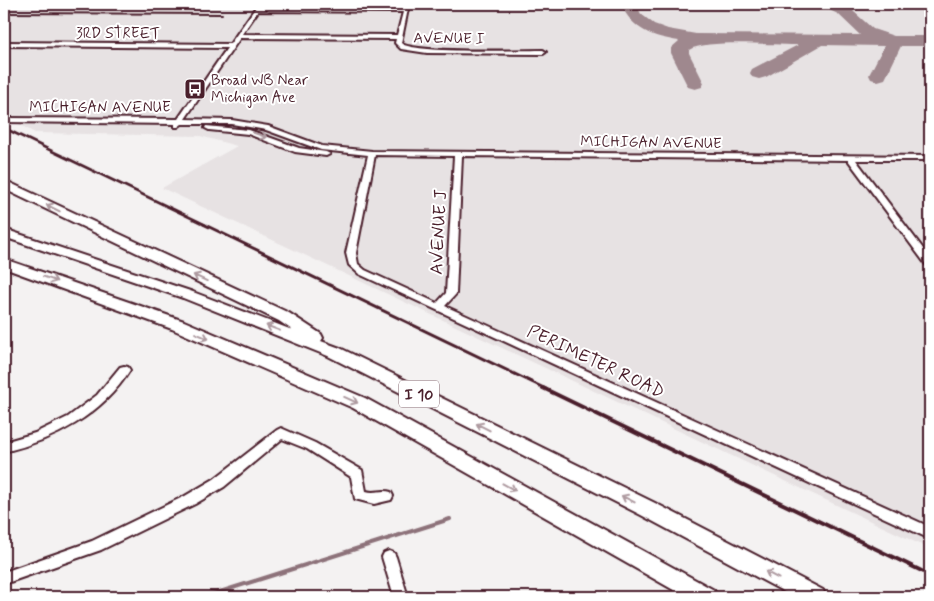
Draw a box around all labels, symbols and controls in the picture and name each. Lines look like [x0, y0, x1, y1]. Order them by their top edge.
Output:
street label: 3RD STREET [76, 24, 160, 44]
street label: AVENUE I [413, 28, 485, 50]
place label: Broad WB Near Michigan Ave [211, 71, 309, 108]
bus stop icon: Broad WB Near Michigan Ave [183, 77, 207, 101]
street label: MICHIGAN AVENUE [29, 98, 171, 118]
one-way arrow [252, 131, 268, 141]
street label: MICHIGAN AVENUE [580, 132, 722, 154]
street label: AVENUE J [425, 189, 453, 275]
one-way arrow [46, 203, 61, 212]
one-way arrow [193, 273, 208, 282]
one-way arrow [41, 275, 57, 284]
street label: PERIMETER ROAD [523, 320, 668, 404]
one-way arrow [265, 323, 281, 332]
one-way arrow [194, 331, 209, 341]
road number: I 10 [399, 380, 439, 408]
one-way arrow [343, 396, 358, 406]
one-way arrow [476, 421, 491, 431]
one-way arrow [501, 482, 516, 492]
one-way arrow [621, 494, 636, 504]
one-way arrow [765, 570, 780, 579]

